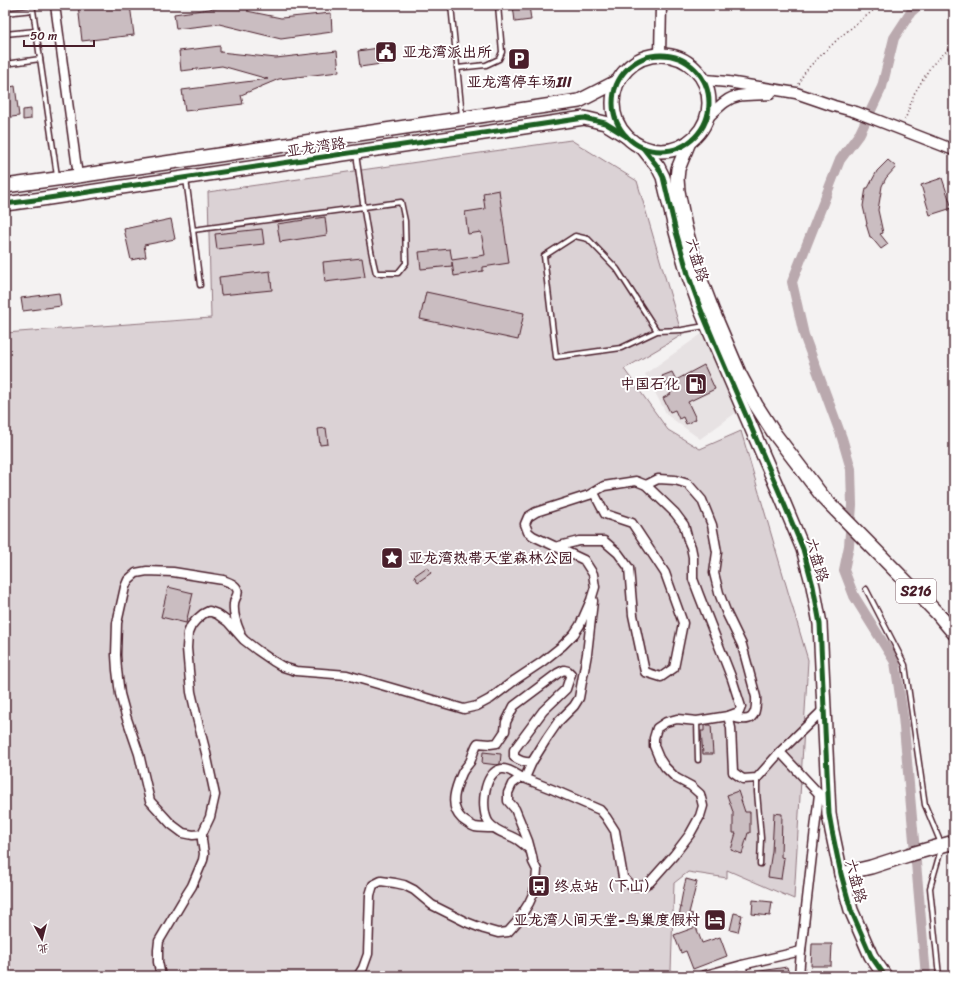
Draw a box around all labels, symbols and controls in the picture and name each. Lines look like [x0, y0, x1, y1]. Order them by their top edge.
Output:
scale bar [24, 22, 94, 48]
text: 50 m [30, 25, 57, 47]
public building icon: 亚龙湾派出所 [373, 39, 399, 65]
place label: 亚龙湾派出所 [402, 39, 492, 65]
parking icon: 亚龙湾停车场III [506, 46, 532, 72]
place label: 亚龙湾停车场III [466, 69, 572, 95]
street label: 亚龙湾路 [284, 130, 348, 164]
street label: 六盘路 [678, 235, 716, 285]
place label: 中国石化 [620, 371, 680, 397]
fuel station icon: 中国石化 [683, 371, 709, 397]
street label: 六盘路 [798, 535, 836, 585]
place icon: 亚龙湾热带天堂森林公园 [379, 545, 405, 571]
place label: 亚龙湾热带天堂森林公园 [408, 545, 573, 571]
road number: S216 [896, 579, 936, 603]
street label: 六盘路 [838, 856, 874, 906]
bus stop icon: 终点站（下山） [526, 873, 552, 899]
place label: 终点站（下山） [554, 873, 659, 899]
place label: 亚龙湾人间天堂-鸟巢度假村 [513, 907, 700, 933]
hotel icon: 亚龙湾人间天堂-鸟巢度假村 [702, 907, 728, 933]
north arrow [22, 919, 62, 959]
text: 北 [37, 938, 50, 959]

